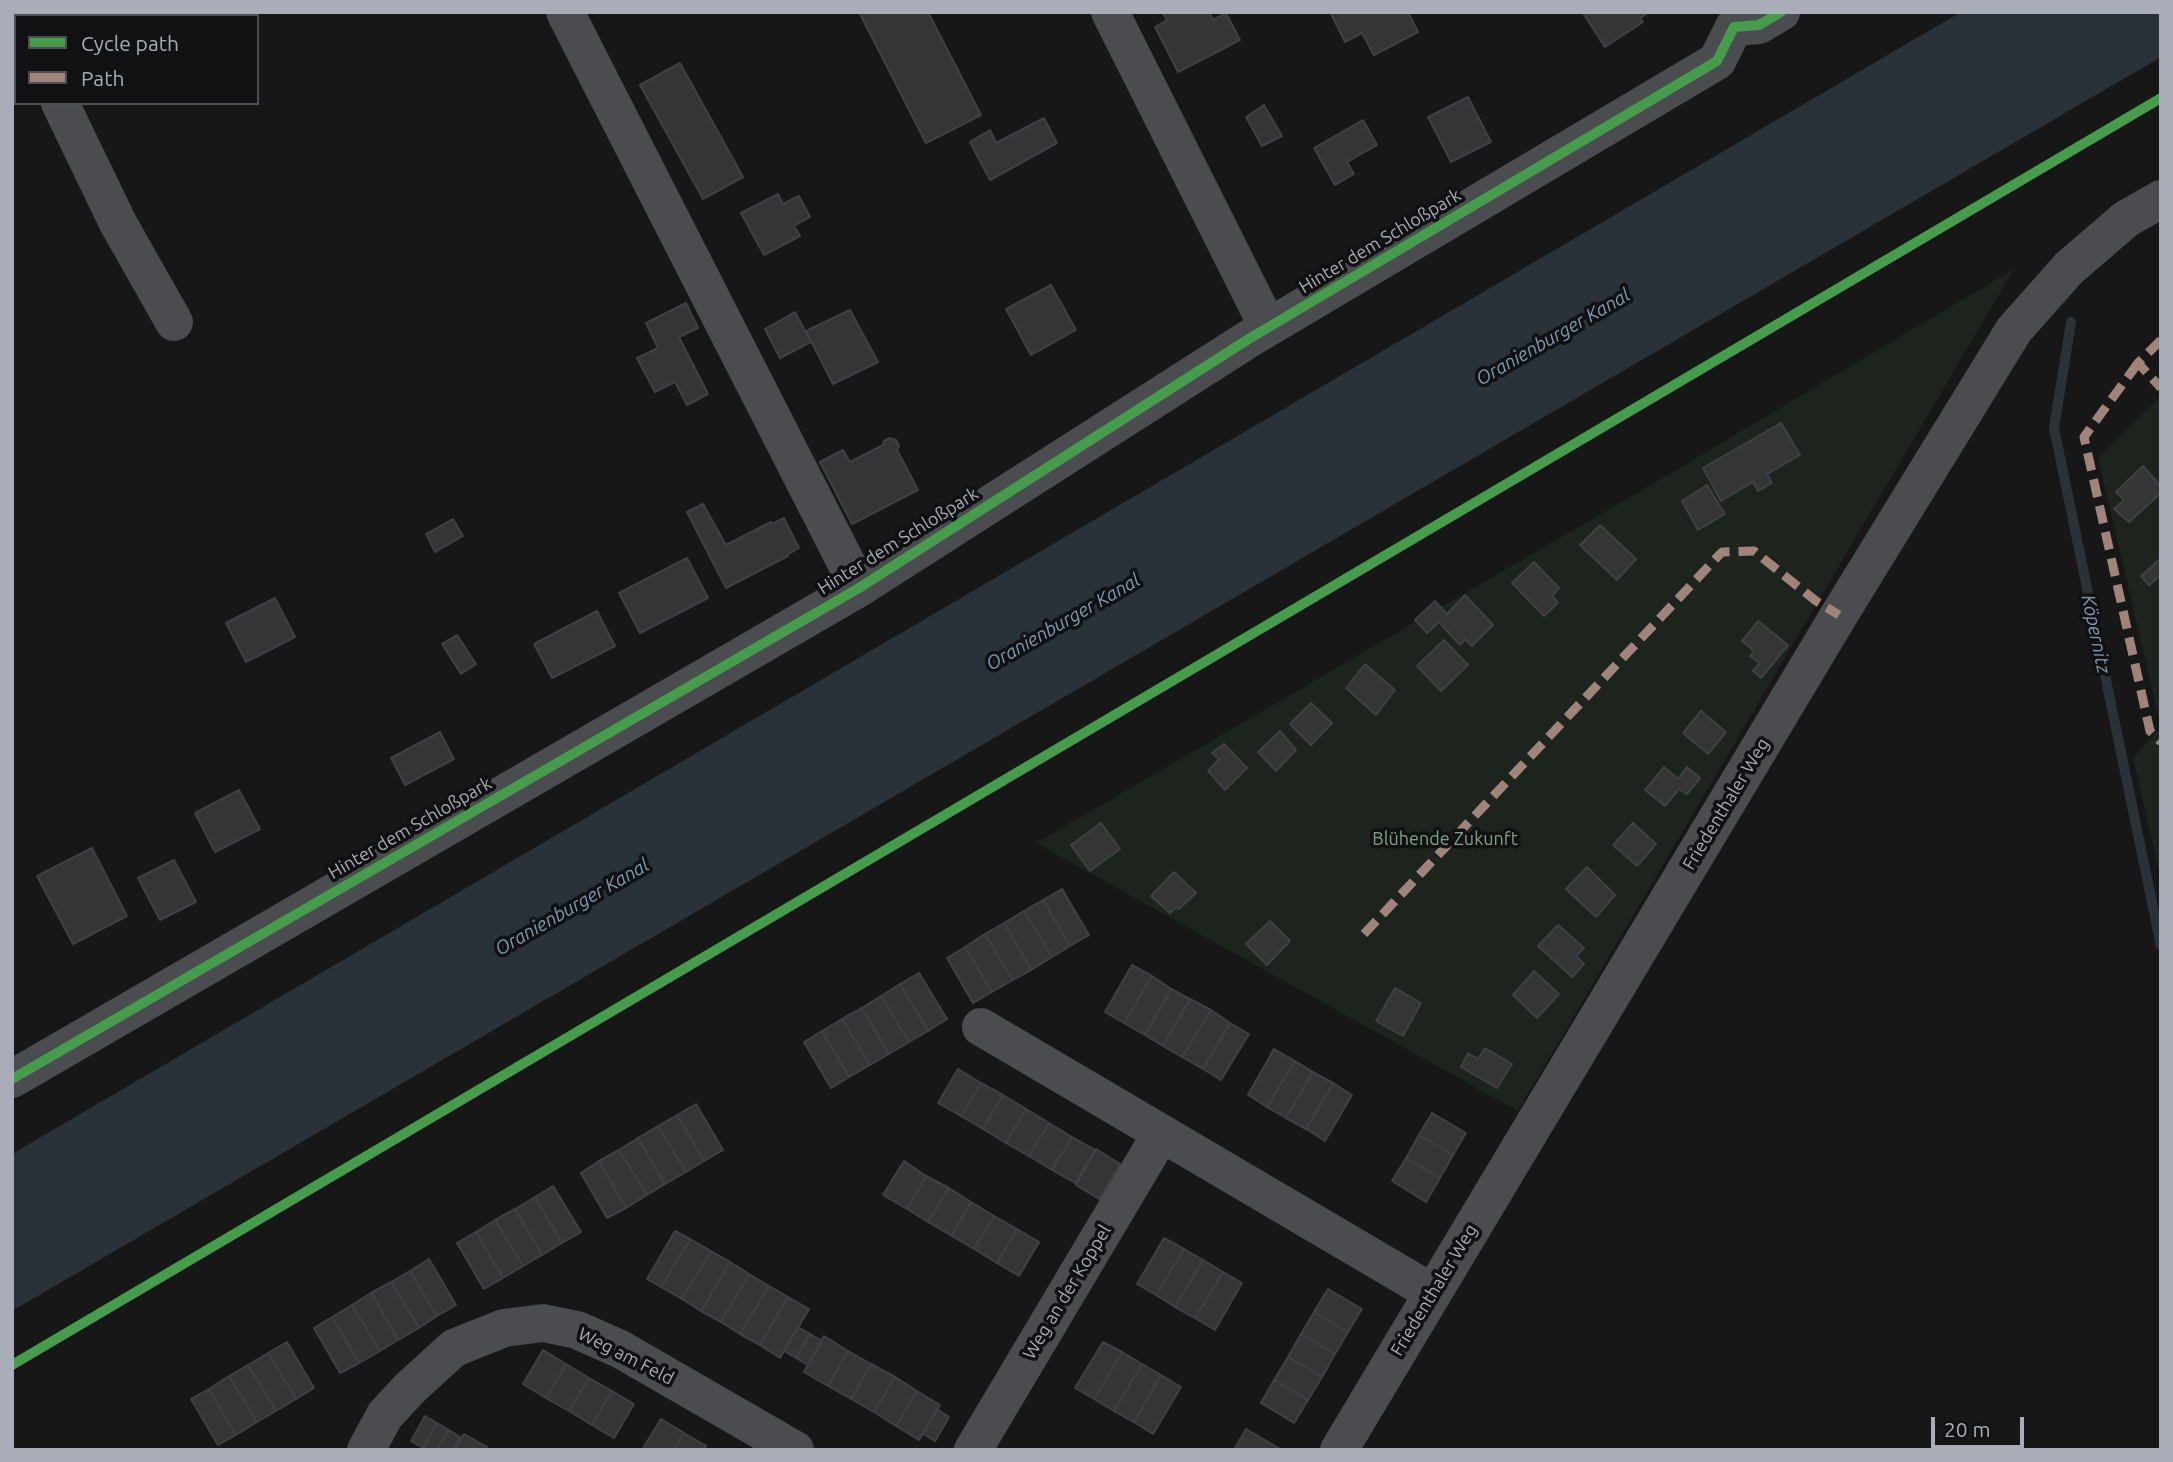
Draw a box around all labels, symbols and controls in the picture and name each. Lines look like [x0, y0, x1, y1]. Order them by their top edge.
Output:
legend [14, 14, 259, 105]
text: Cycle path [81, 31, 179, 55]
text: Path [81, 66, 124, 90]
street label: Hinter dem Schloßpark [1295, 184, 1465, 298]
water label: Oranienburger Kanal [1472, 284, 1634, 390]
street label: Hinter dem Schloßpark [814, 483, 982, 599]
water label: Oranienburger Kanal [982, 569, 1144, 675]
water label: Köpernitz [2077, 593, 2115, 675]
street label: Friedenthaler Weg [1678, 734, 1774, 874]
street label: Hinter dem Schloßpark [324, 772, 496, 884]
park label: Blühende Zukunft [1372, 828, 1518, 850]
water label: Oranienburger Kanal [491, 854, 653, 960]
street label: Friedenthaler Weg [1386, 1220, 1482, 1360]
street label: Weg an der Koppel [1018, 1221, 1116, 1363]
street label: Weg am Feld [575, 1323, 677, 1389]
scale bar [1935, 1402, 2028, 1446]
text: 20 m [1944, 1417, 1991, 1441]

